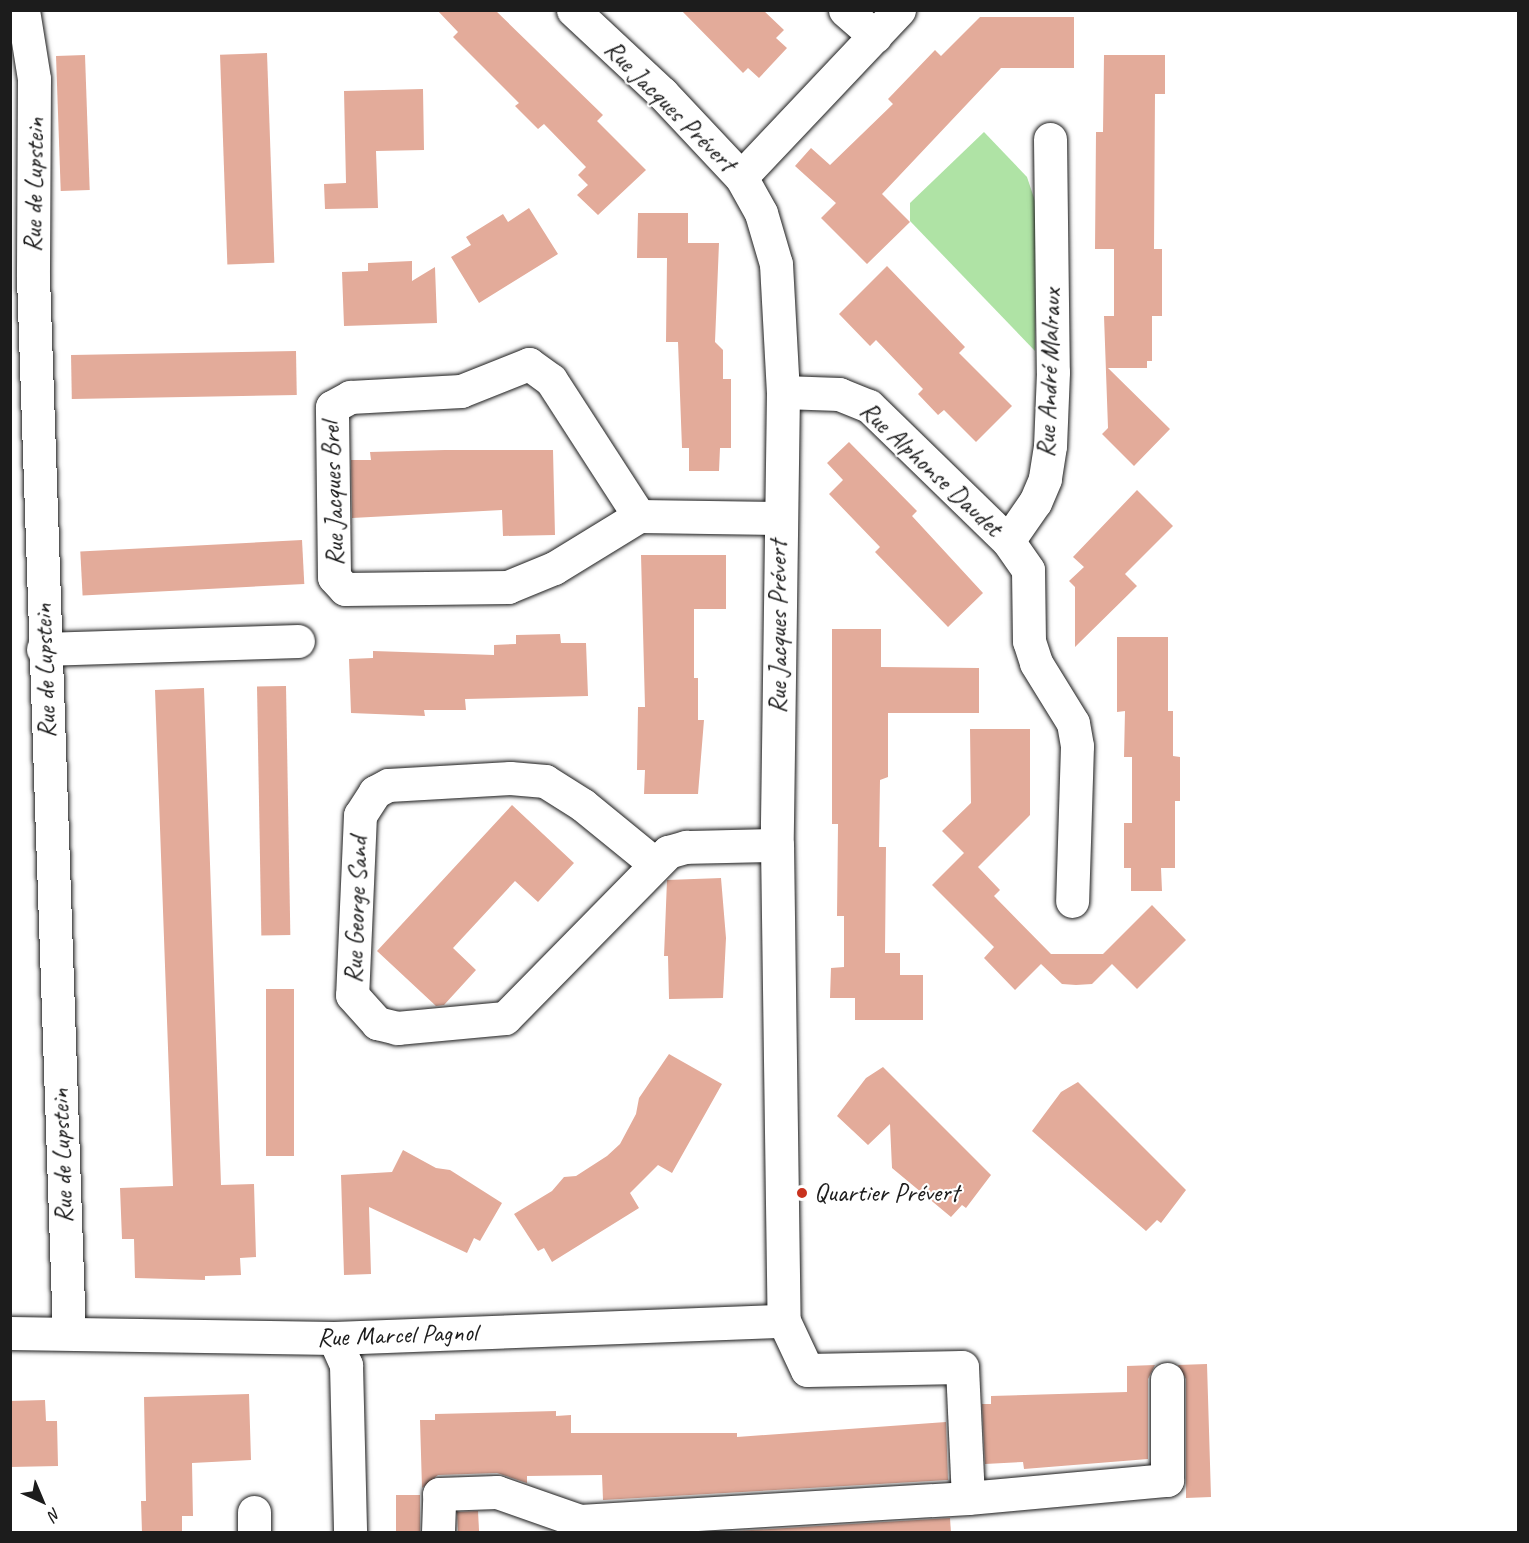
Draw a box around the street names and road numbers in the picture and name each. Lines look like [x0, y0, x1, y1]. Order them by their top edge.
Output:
street label: Rue Jacques Prévert [598, 34, 742, 178]
street label: Rue de Lupstein [17, 118, 51, 252]
street label: Rue André Malraux [1030, 288, 1068, 458]
street label: Rue Alphonse Daudet [853, 395, 1009, 543]
street label: Rue Jacques Brel [315, 421, 351, 567]
street label: Rue Jacques Prévert [762, 540, 794, 714]
street label: Rue de Lupstein [27, 603, 63, 739]
street label: Rue George Sand [338, 836, 374, 984]
street label: Rue de Lupstein [44, 1088, 80, 1224]
street label: Rue Marcel Pagnol [315, 1317, 479, 1353]

